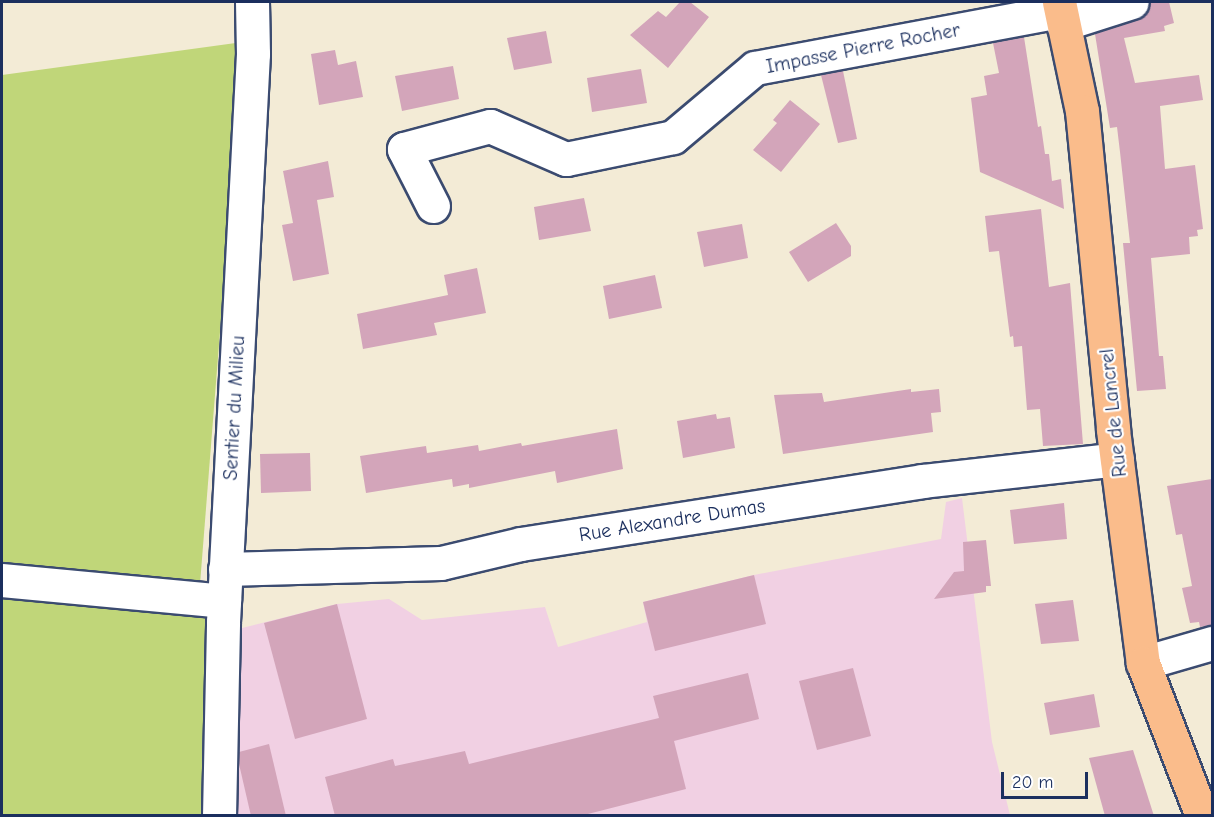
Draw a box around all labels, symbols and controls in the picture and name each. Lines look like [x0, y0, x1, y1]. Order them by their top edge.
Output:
street label: Impasse Pierre Rocher [764, 17, 962, 79]
street label: Sentier du Milieu [218, 335, 250, 481]
street label: Rue de Lancrel [1094, 348, 1132, 478]
street label: Rue Alexandre Dumas [577, 493, 767, 547]
scale bar [1004, 760, 1091, 798]
text: 20 m [1012, 772, 1053, 793]

